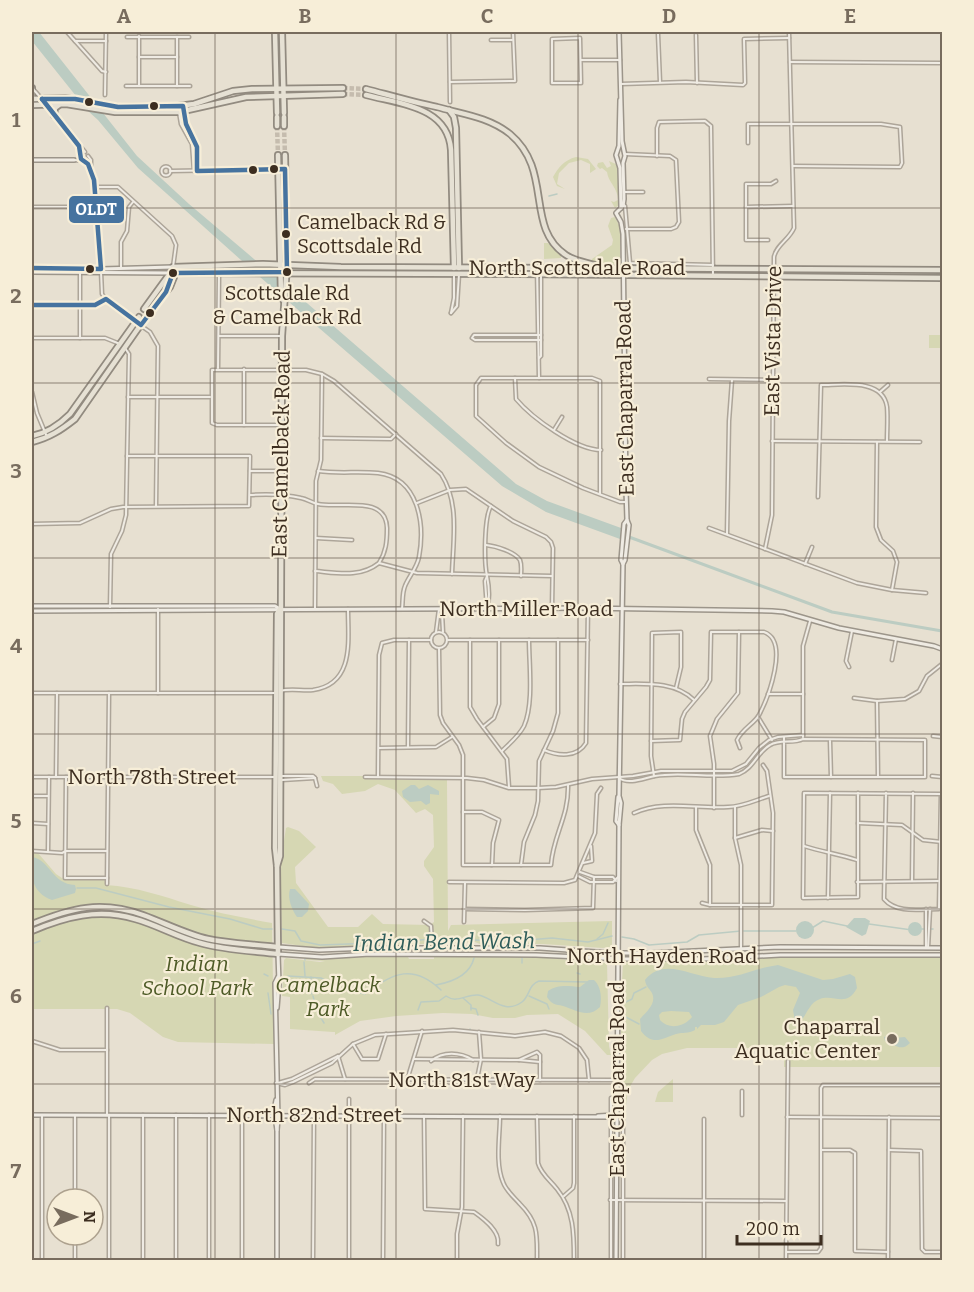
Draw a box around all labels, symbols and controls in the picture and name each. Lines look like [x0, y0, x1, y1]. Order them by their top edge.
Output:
text: A [117, 4, 132, 28]
text: B [299, 4, 312, 28]
text: C [481, 4, 493, 28]
text: D [662, 4, 676, 28]
text: E [844, 4, 856, 28]
unlabelled marker [83, 96, 95, 108]
unlabelled marker [148, 100, 160, 112]
text: 1 [12, 108, 21, 132]
unlabelled marker [268, 163, 280, 175]
unlabelled marker [247, 164, 259, 176]
line badge: OLDT [68, 195, 125, 224]
text: OLDT [75, 200, 117, 219]
place label: Camelback Rd & Scottsdale Rd [297, 210, 446, 258]
marker: Camelback Rd & Scottsdale Rd [280, 228, 292, 240]
street label: North Scottsdale Road [469, 255, 685, 281]
unlabelled marker [84, 263, 96, 275]
street label: East Vista Drive [759, 265, 787, 417]
marker: Scottsdale Rd & Camelback Rd [281, 266, 293, 278]
unlabelled marker [167, 267, 179, 279]
place label: Scottsdale Rd & Camelback Rd [212, 281, 362, 329]
text: 2 [10, 284, 22, 308]
street label: East Chaparral Road [610, 300, 640, 496]
unlabelled marker [144, 307, 156, 319]
street label: East Camelback Road [266, 350, 296, 558]
text: 3 [10, 459, 22, 483]
street label: North Miller Road [439, 596, 613, 622]
text: 4 [10, 634, 22, 658]
street label: North 78th Street [68, 764, 237, 790]
text: 5 [11, 809, 22, 833]
water label: Indian Bend Wash [353, 927, 535, 957]
street label: North Hayden Road [567, 943, 757, 969]
park label: Indian School Park [141, 951, 253, 1001]
park label: Camelback Park [275, 972, 381, 1022]
street label: East Chaparral Road [604, 981, 630, 1177]
text: 6 [10, 984, 22, 1008]
place label: Chaparral Aquatic Center [734, 1014, 880, 1064]
marker: Chaparral Aquatic Center [885, 1032, 899, 1046]
street label: North 81st Way [389, 1067, 536, 1093]
street label: North 82nd Street [226, 1102, 402, 1128]
text: 7 [11, 1159, 22, 1183]
north arrow [45, 1187, 105, 1247]
scale bar [737, 1208, 821, 1246]
text: N [80, 1211, 99, 1223]
text: 200 m [746, 1218, 800, 1240]

